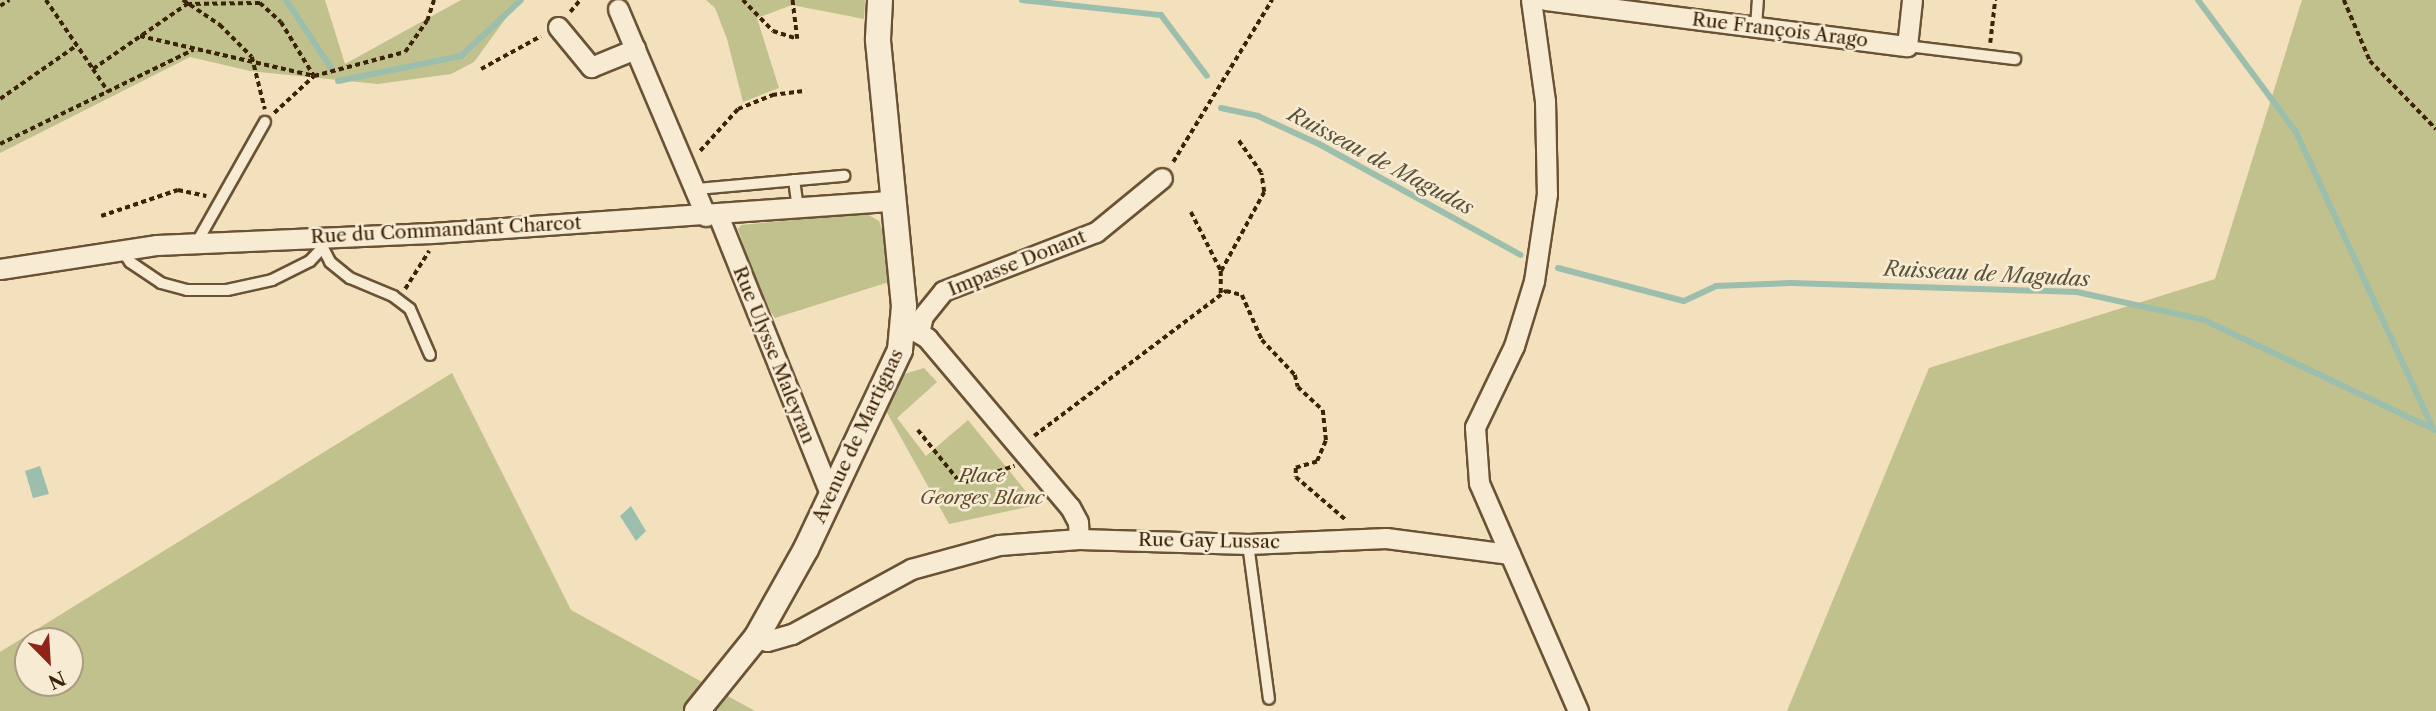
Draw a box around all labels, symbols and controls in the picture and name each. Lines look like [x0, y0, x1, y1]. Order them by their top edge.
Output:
street label: Rue François Arago [1690, 8, 1870, 52]
water label: Ruisseau de Magudas [1284, 101, 1478, 221]
street label: Rue du Commandant Charcot [310, 212, 582, 248]
street label: Impasse Donant [945, 225, 1089, 301]
water label: Ruisseau de Magudas [1883, 256, 2091, 292]
street label: Rue Ulysse Maleyran [728, 263, 820, 447]
street label: Avenue de Martignas [808, 345, 908, 527]
park label: Place Georges Blanc [920, 465, 1044, 509]
street label: Rue Gay Lussac [1138, 528, 1280, 554]
north arrow [14, 627, 84, 697]
text: N [45, 666, 69, 694]

